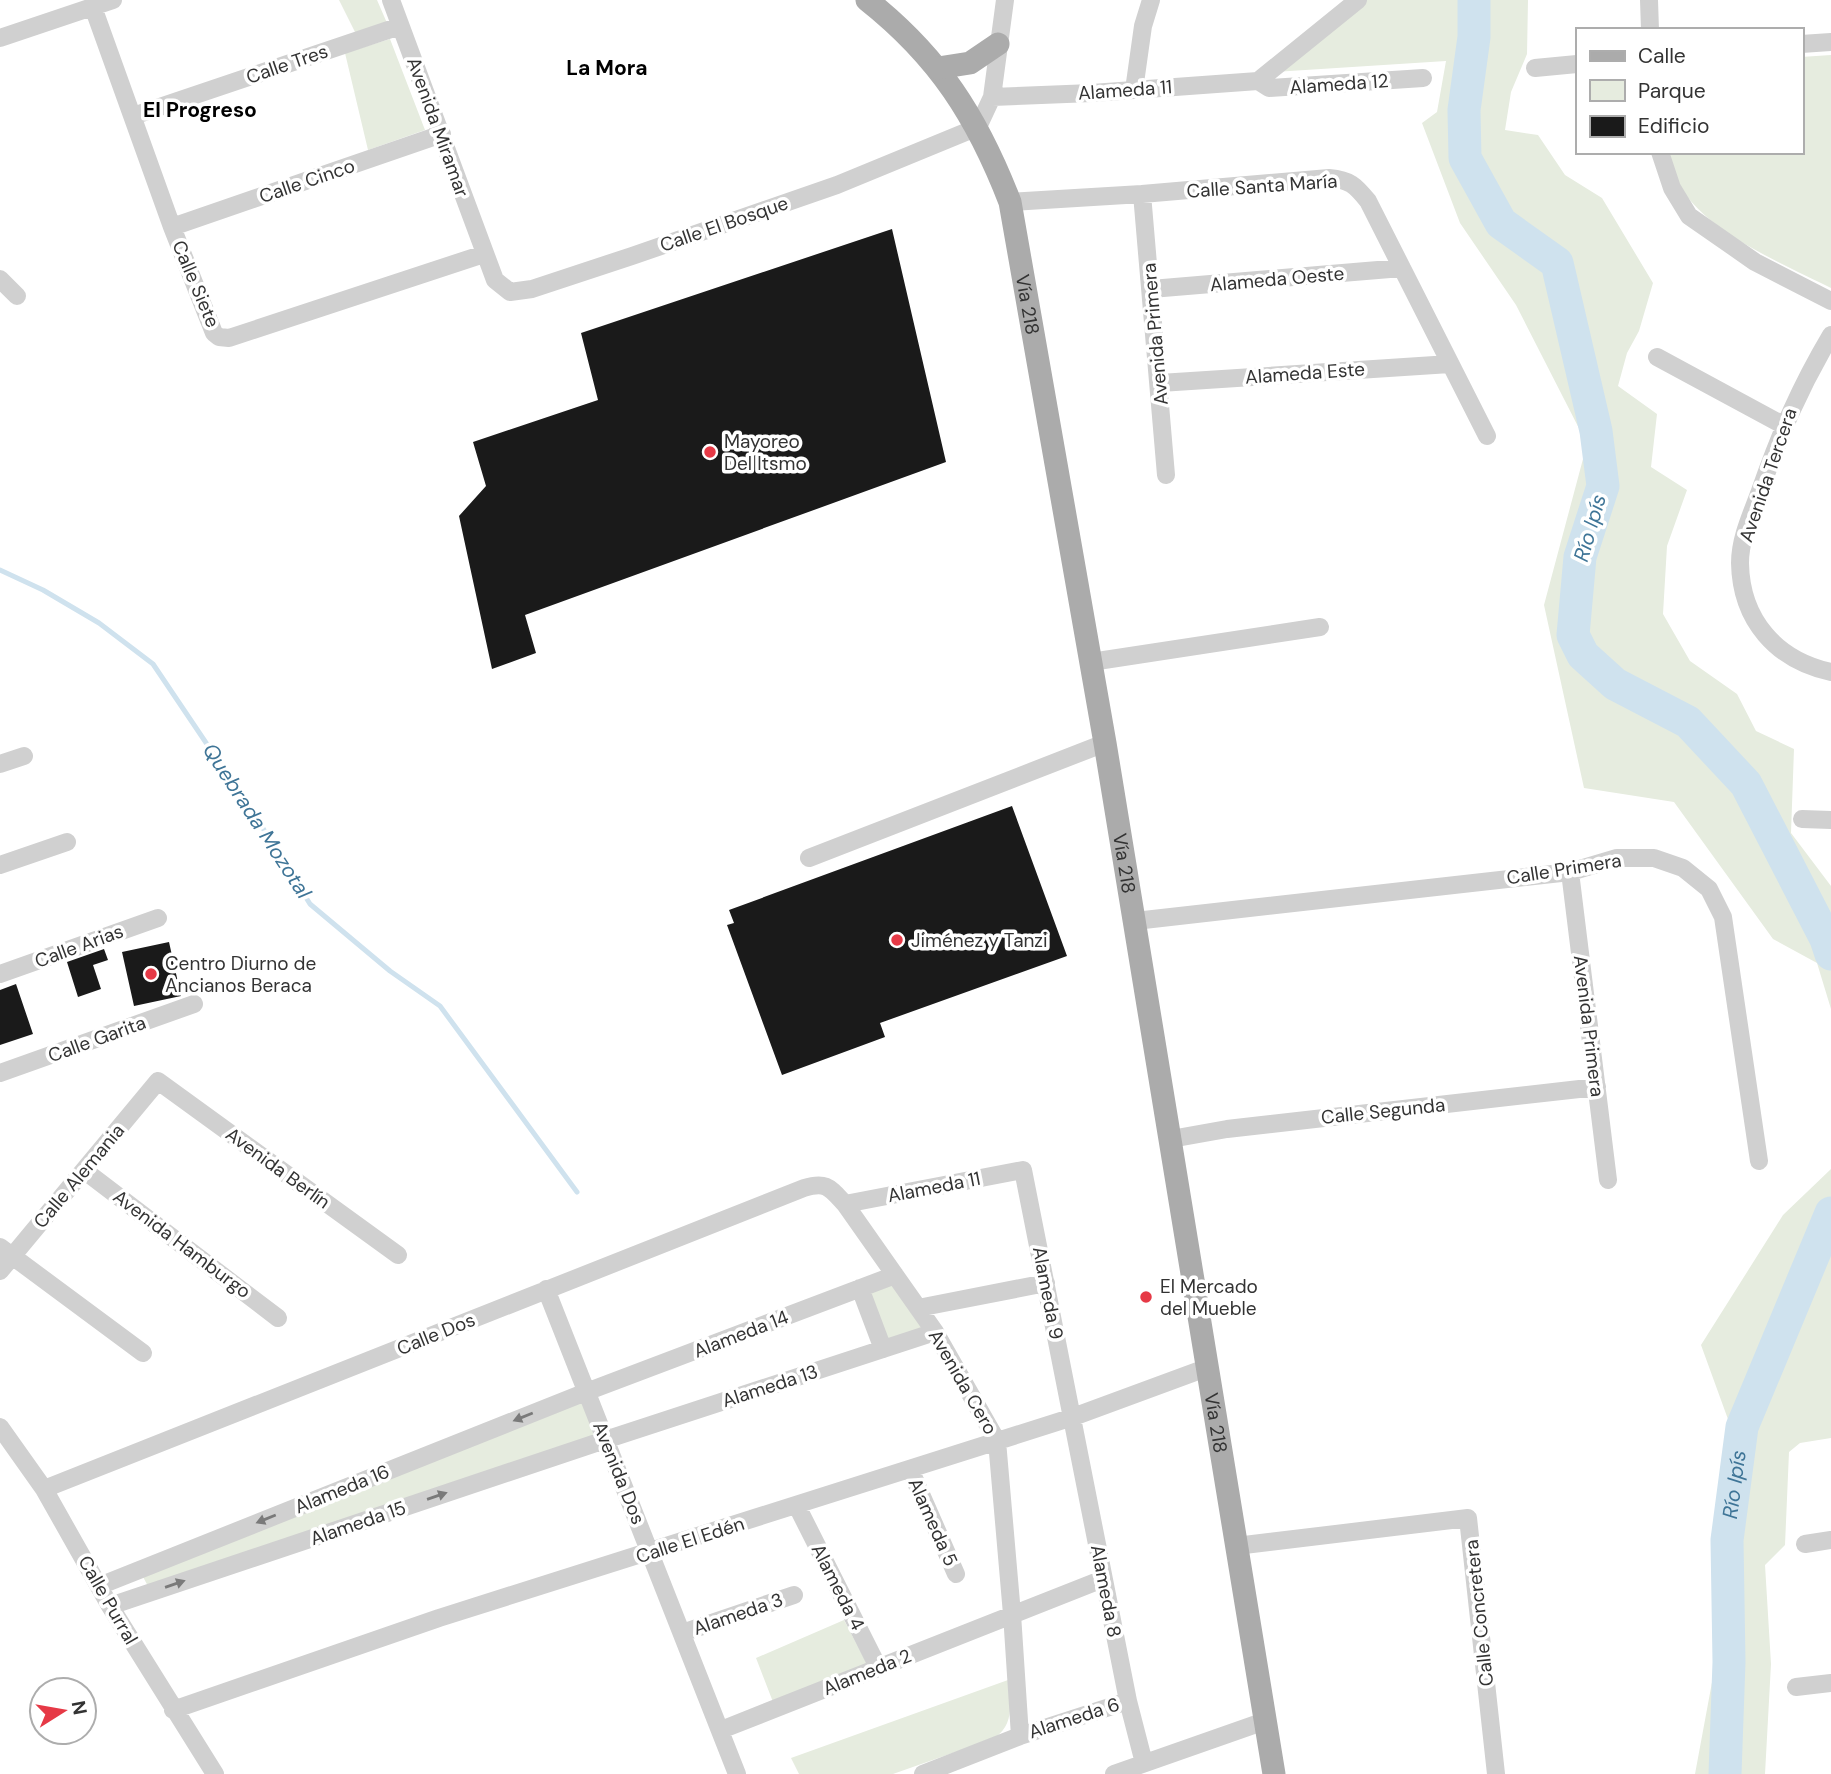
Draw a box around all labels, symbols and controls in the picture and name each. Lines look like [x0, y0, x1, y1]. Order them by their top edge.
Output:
legend [1576, 28, 1803, 154]
street label: Calle Tres [243, 38, 331, 90]
text: Calle [1638, 42, 1686, 70]
street label: Avenida Miramar [401, 54, 475, 200]
district label: La Mora [566, 54, 648, 82]
street label: Alameda 12 [1289, 68, 1389, 100]
street label: Alameda 11 [1077, 74, 1173, 106]
text: Parque [1638, 77, 1706, 105]
district label: El Progreso [143, 96, 257, 124]
text: Edificio [1638, 112, 1709, 140]
street label: Calle Cinco [256, 153, 358, 209]
street label: Calle Santa María [1186, 168, 1338, 204]
street label: Calle El Bosque [656, 190, 792, 258]
street label: Calle Siete [166, 237, 226, 331]
street label: Alameda Oeste [1209, 261, 1345, 297]
street label: Avenida Primera [1136, 262, 1174, 406]
street label: Vía 218 [1010, 272, 1046, 337]
street label: Alameda Este [1244, 356, 1366, 390]
street label: Avenida Tercera [1733, 405, 1803, 545]
place label: Mayoreo Del Itsmo [724, 429, 807, 476]
marker: Mayoreo Del Itsmo [702, 444, 718, 460]
water label: Río Ipís [1567, 491, 1613, 565]
water label: Quebrada Mozotal [196, 738, 318, 904]
street label: Vía 218 [1107, 831, 1142, 895]
street label: Calle Primera [1505, 848, 1623, 890]
street label: Calle Arias [31, 918, 127, 974]
place label: Jiménez y Tanzi [911, 928, 1048, 953]
marker: Jiménez y Tanzi [889, 932, 905, 948]
place label: Centro Diurno de Ancianos Beraca [165, 951, 316, 998]
street label: Avenida Primera [1568, 954, 1610, 1098]
marker: Centro Diurno de Ancianos Beraca [143, 966, 159, 982]
street label: Calle Garita [45, 1010, 149, 1068]
street label: Calle Segunda [1320, 1092, 1446, 1130]
street label: Calle Alemania [28, 1119, 130, 1233]
street label: Avenida Berlín [221, 1122, 335, 1214]
street label: Alameda 11 [885, 1166, 983, 1208]
street label: Avenida Hamburgo [108, 1184, 256, 1304]
street label: Alameda 9 [1027, 1244, 1069, 1342]
place label: El Mercado del Mueble [1160, 1274, 1258, 1321]
marker: El Mercado del Mueble [1138, 1289, 1154, 1305]
street label: Alameda 14 [690, 1304, 792, 1364]
street label: Calle Dos [393, 1307, 479, 1361]
street label: Avenida Cero [923, 1325, 1003, 1439]
street label: Alameda 13 [719, 1359, 821, 1413]
street label: Vía 218 [1199, 1391, 1234, 1455]
one-way arrow [512, 1412, 533, 1423]
street label: Avenida Dos [587, 1418, 651, 1528]
water label: Río Ipís [1716, 1449, 1753, 1521]
street label: Alameda 16 [291, 1459, 393, 1519]
street label: Alameda 5 [903, 1474, 963, 1570]
one-way arrow [427, 1490, 448, 1501]
street label: Alameda 15 [307, 1495, 409, 1551]
street label: Calle El Edén [633, 1511, 747, 1569]
one-way arrow [255, 1514, 276, 1525]
street label: Calle Concretera [1459, 1538, 1499, 1688]
street label: Alameda 4 [806, 1540, 870, 1634]
street label: Alameda 8 [1085, 1543, 1127, 1639]
street label: Calle Purral [72, 1551, 144, 1649]
one-way arrow [164, 1579, 185, 1589]
street label: Alameda 3 [690, 1587, 786, 1641]
street label: Alameda 2 [819, 1643, 915, 1701]
north arrow [28, 1676, 98, 1746]
street label: Alameda 6 [1025, 1692, 1123, 1744]
text: N [66, 1699, 93, 1717]

